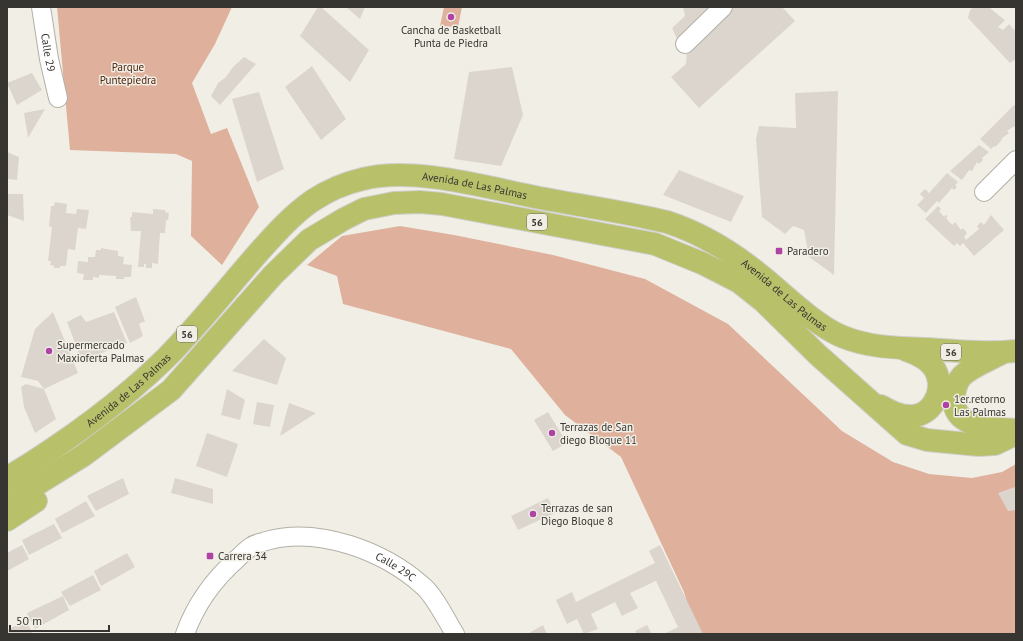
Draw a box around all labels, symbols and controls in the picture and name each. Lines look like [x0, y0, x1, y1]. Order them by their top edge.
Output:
marker: Cancha de Basketball Punta de Piedra [446, 12, 456, 22]
place label: Cancha de Basketball Punta de Piedra [401, 23, 502, 50]
street label: Calle 29 [38, 32, 59, 73]
park label: Parque Puntepiedra [100, 60, 156, 87]
street label: Avenida de Las Palmas [421, 169, 529, 202]
road number: 56 [527, 214, 547, 230]
place label: Paradero [787, 244, 829, 258]
marker: Paradero [774, 246, 784, 256]
street label: Avenida de Las Palmas [739, 256, 830, 334]
road number: 56 [177, 326, 197, 342]
place label: Supermercado Maxioferta Palmas [57, 338, 145, 365]
road number: 56 [941, 344, 961, 360]
marker: Supermercado Maxioferta Palmas [44, 346, 54, 356]
street label: Avenida de Las Palmas [83, 350, 174, 430]
place label: 1er.retorno Las Palmas [954, 392, 1006, 419]
marker: 1er.retorno Las Palmas [941, 400, 951, 410]
place label: Terrazas de San diego Bloque 11 [560, 420, 637, 447]
marker: Terrazas de San diego Bloque 11 [547, 428, 557, 438]
place label: Terrazas de san Diego Bloque 8 [541, 501, 613, 528]
marker: Terrazas de san Diego Bloque 8 [528, 509, 538, 519]
place label: Carrera 34 [218, 549, 267, 563]
street label: Calle 29C [373, 549, 419, 584]
marker: Carrera 34 [205, 551, 215, 561]
scale bar [10, 607, 109, 633]
text: 50 m [16, 613, 42, 628]

